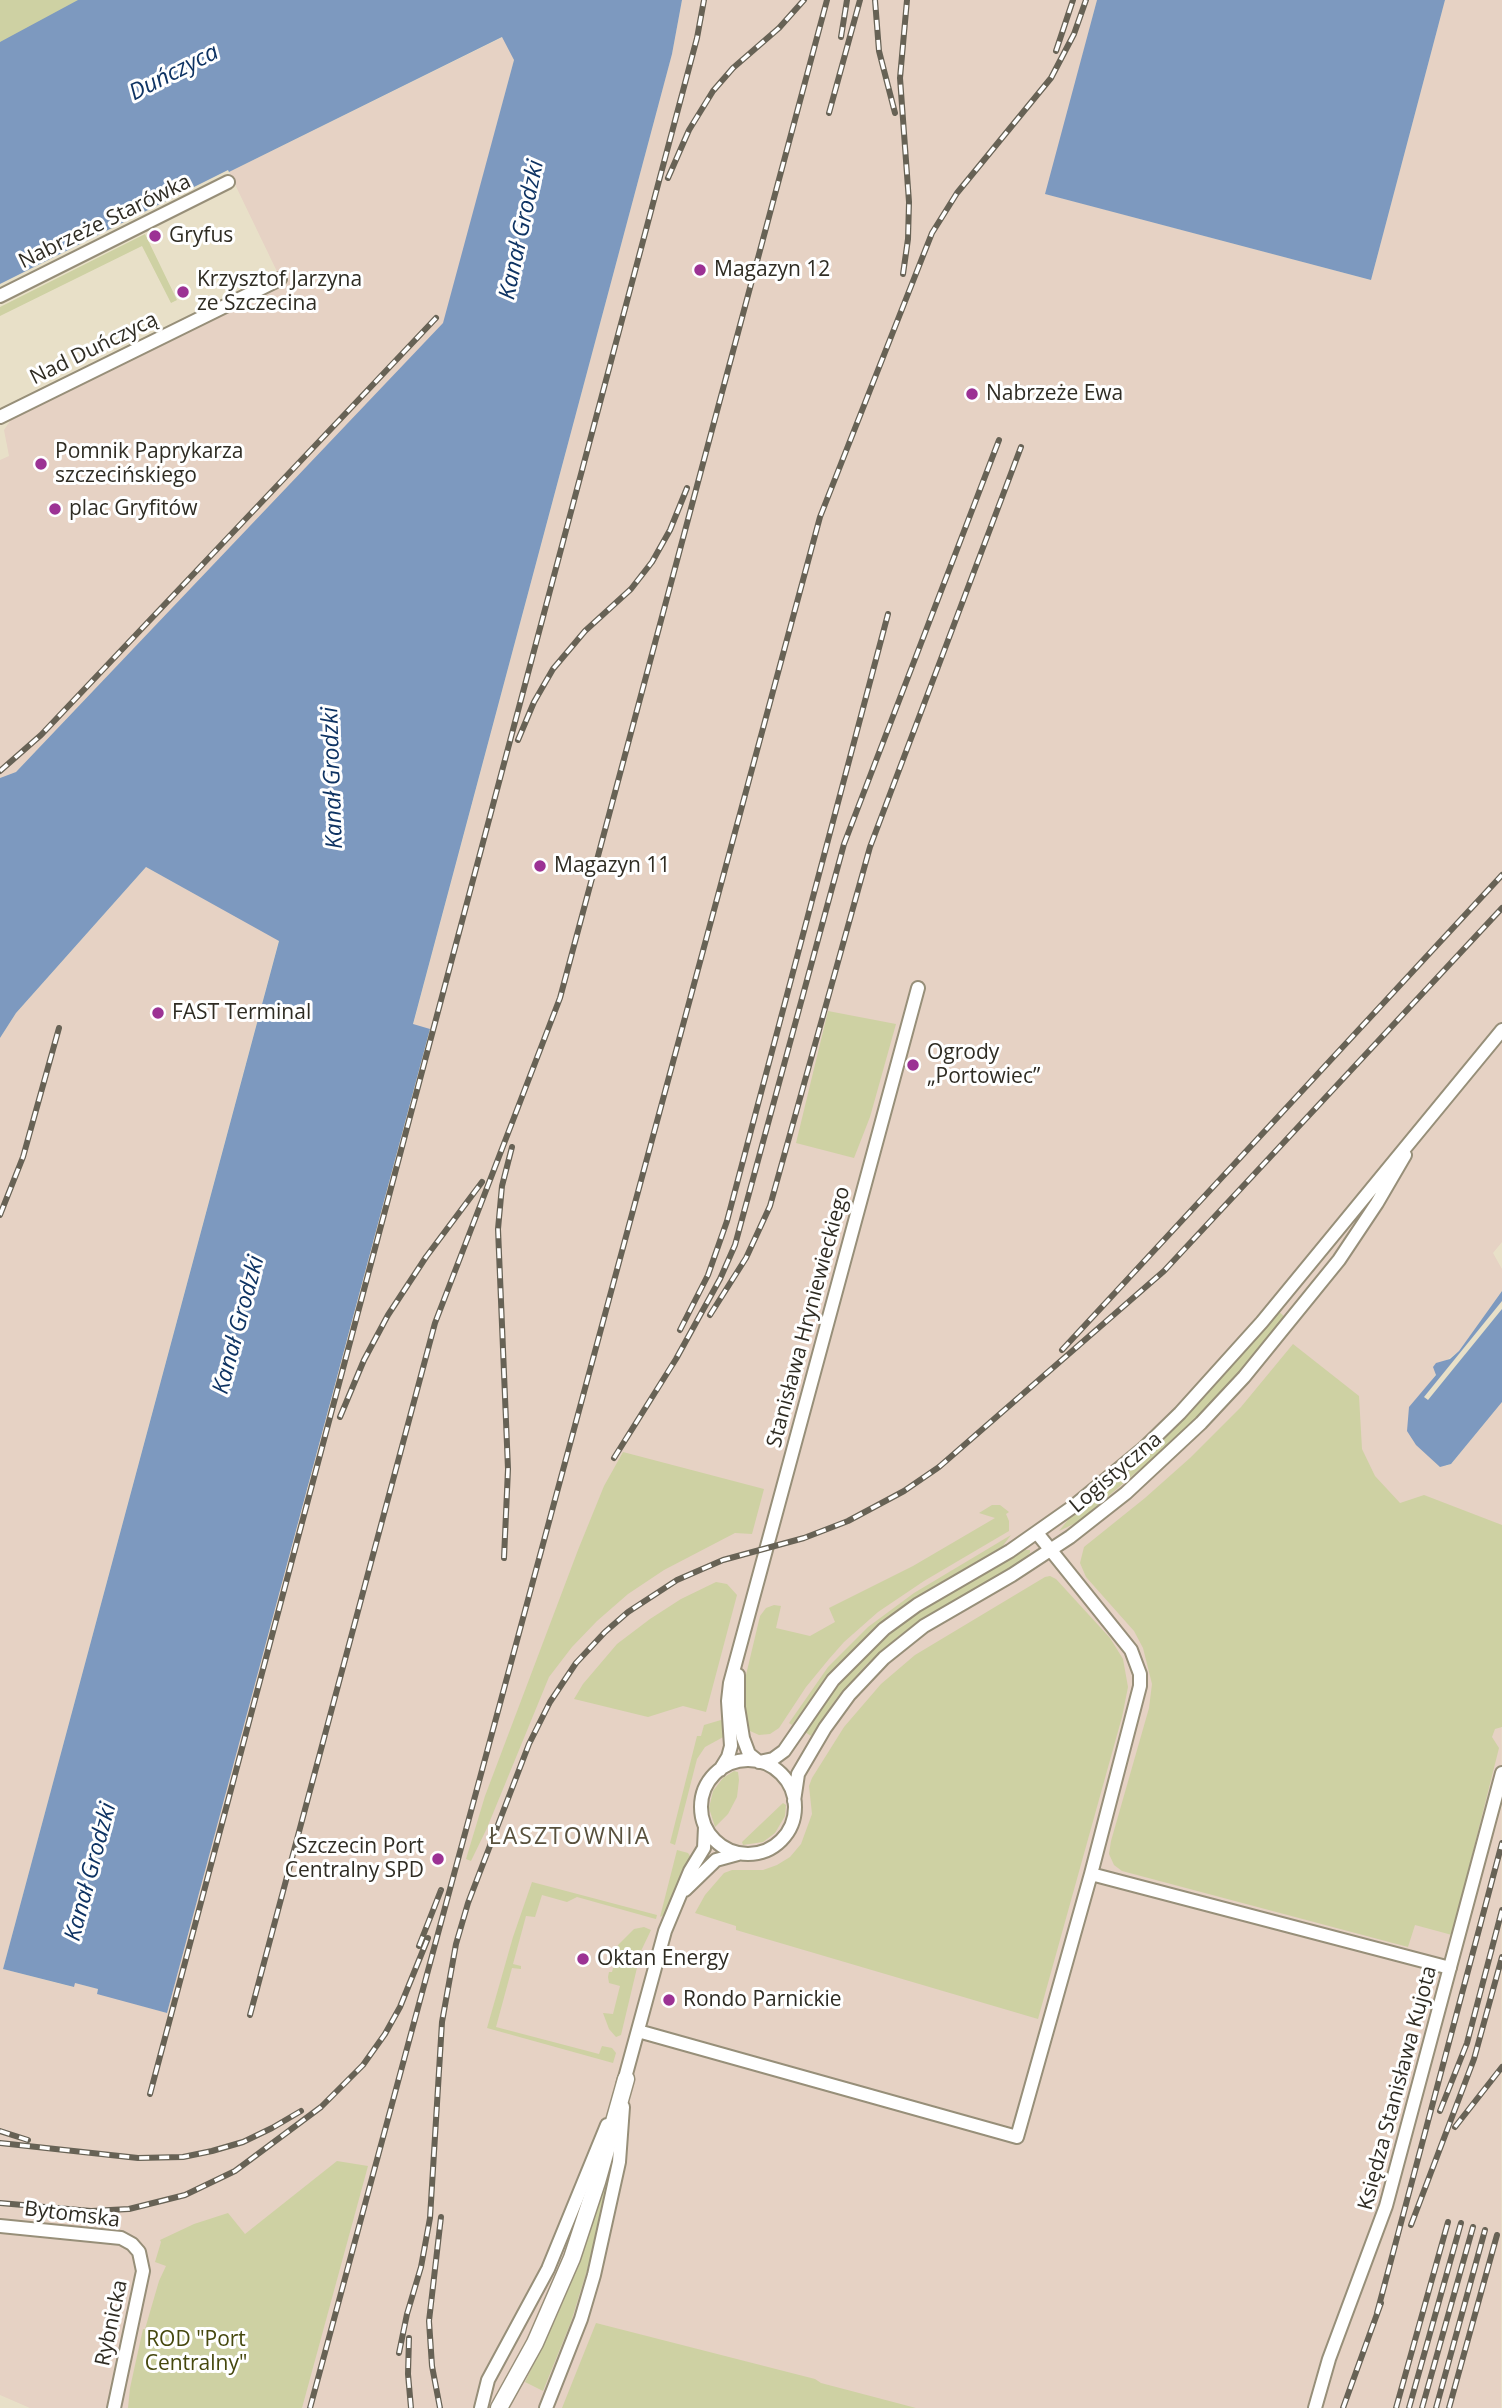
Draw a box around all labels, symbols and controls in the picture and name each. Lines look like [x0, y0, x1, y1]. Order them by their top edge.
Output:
water label: Duńczyca [125, 39, 223, 107]
water label: Kanał Grodzki [494, 158, 550, 302]
street label: Nabrzeże Starówka [15, 169, 195, 275]
place label: Gryfus [169, 223, 233, 249]
marker: Gryfus [147, 228, 163, 244]
place label: Magazyn 12 [714, 257, 830, 283]
marker: Magazyn 12 [692, 262, 708, 278]
place label: Krzysztof Jarzyna ze Szczecina [197, 267, 362, 317]
marker: Krzysztof Jarzyna ze Szczecina [175, 284, 191, 300]
street label: Nad Duńczycą [26, 307, 162, 391]
place label: Nabrzeże Ewa [986, 381, 1123, 407]
marker: Nabrzeże Ewa [964, 386, 980, 402]
place label: Pomnik Paprykarza szczecińskiego [55, 439, 243, 489]
marker: Pomnik Paprykarza szczecińskiego [33, 456, 49, 472]
place label: plac Gryfitów [69, 496, 197, 522]
marker: plac Gryfitów [47, 501, 63, 517]
water label: Kanał Grodzki [317, 706, 349, 850]
place label: Magazyn 11 [554, 853, 670, 879]
marker: Magazyn 11 [532, 858, 548, 874]
place label: FAST Terminal [172, 1000, 311, 1026]
marker: FAST Terminal [150, 1005, 166, 1021]
place label: Ogrody „Portowiec” [927, 1040, 1040, 1090]
marker: Ogrody „Portowiec” [905, 1057, 921, 1073]
street label: Stanisława Hryniewieckiego [762, 1184, 856, 1450]
water label: Kanał Grodzki [207, 1253, 271, 1397]
street label: Logistyczna [1065, 1427, 1167, 1519]
water label: Kanał Grodzki [59, 1800, 123, 1944]
district label: ŁASZTOWNIA [490, 1823, 650, 1851]
place label: Szczecin Port Centralny SPD [285, 1834, 424, 1884]
marker: Szczecin Port Centralny SPD [430, 1851, 446, 1867]
place label: Oktan Energy [597, 1946, 729, 1972]
marker: Oktan Energy [575, 1951, 591, 1967]
street label: Księdza Stanisława Kujota [1353, 1963, 1443, 2213]
place label: Rondo Parnickie [683, 1987, 842, 2013]
marker: Rondo Parnickie [661, 1992, 677, 2008]
street label: Bytomska [23, 2197, 121, 2233]
street label: Rybnicka [91, 2278, 133, 2368]
park label: ROD "Port Centralny" [145, 2327, 247, 2377]

